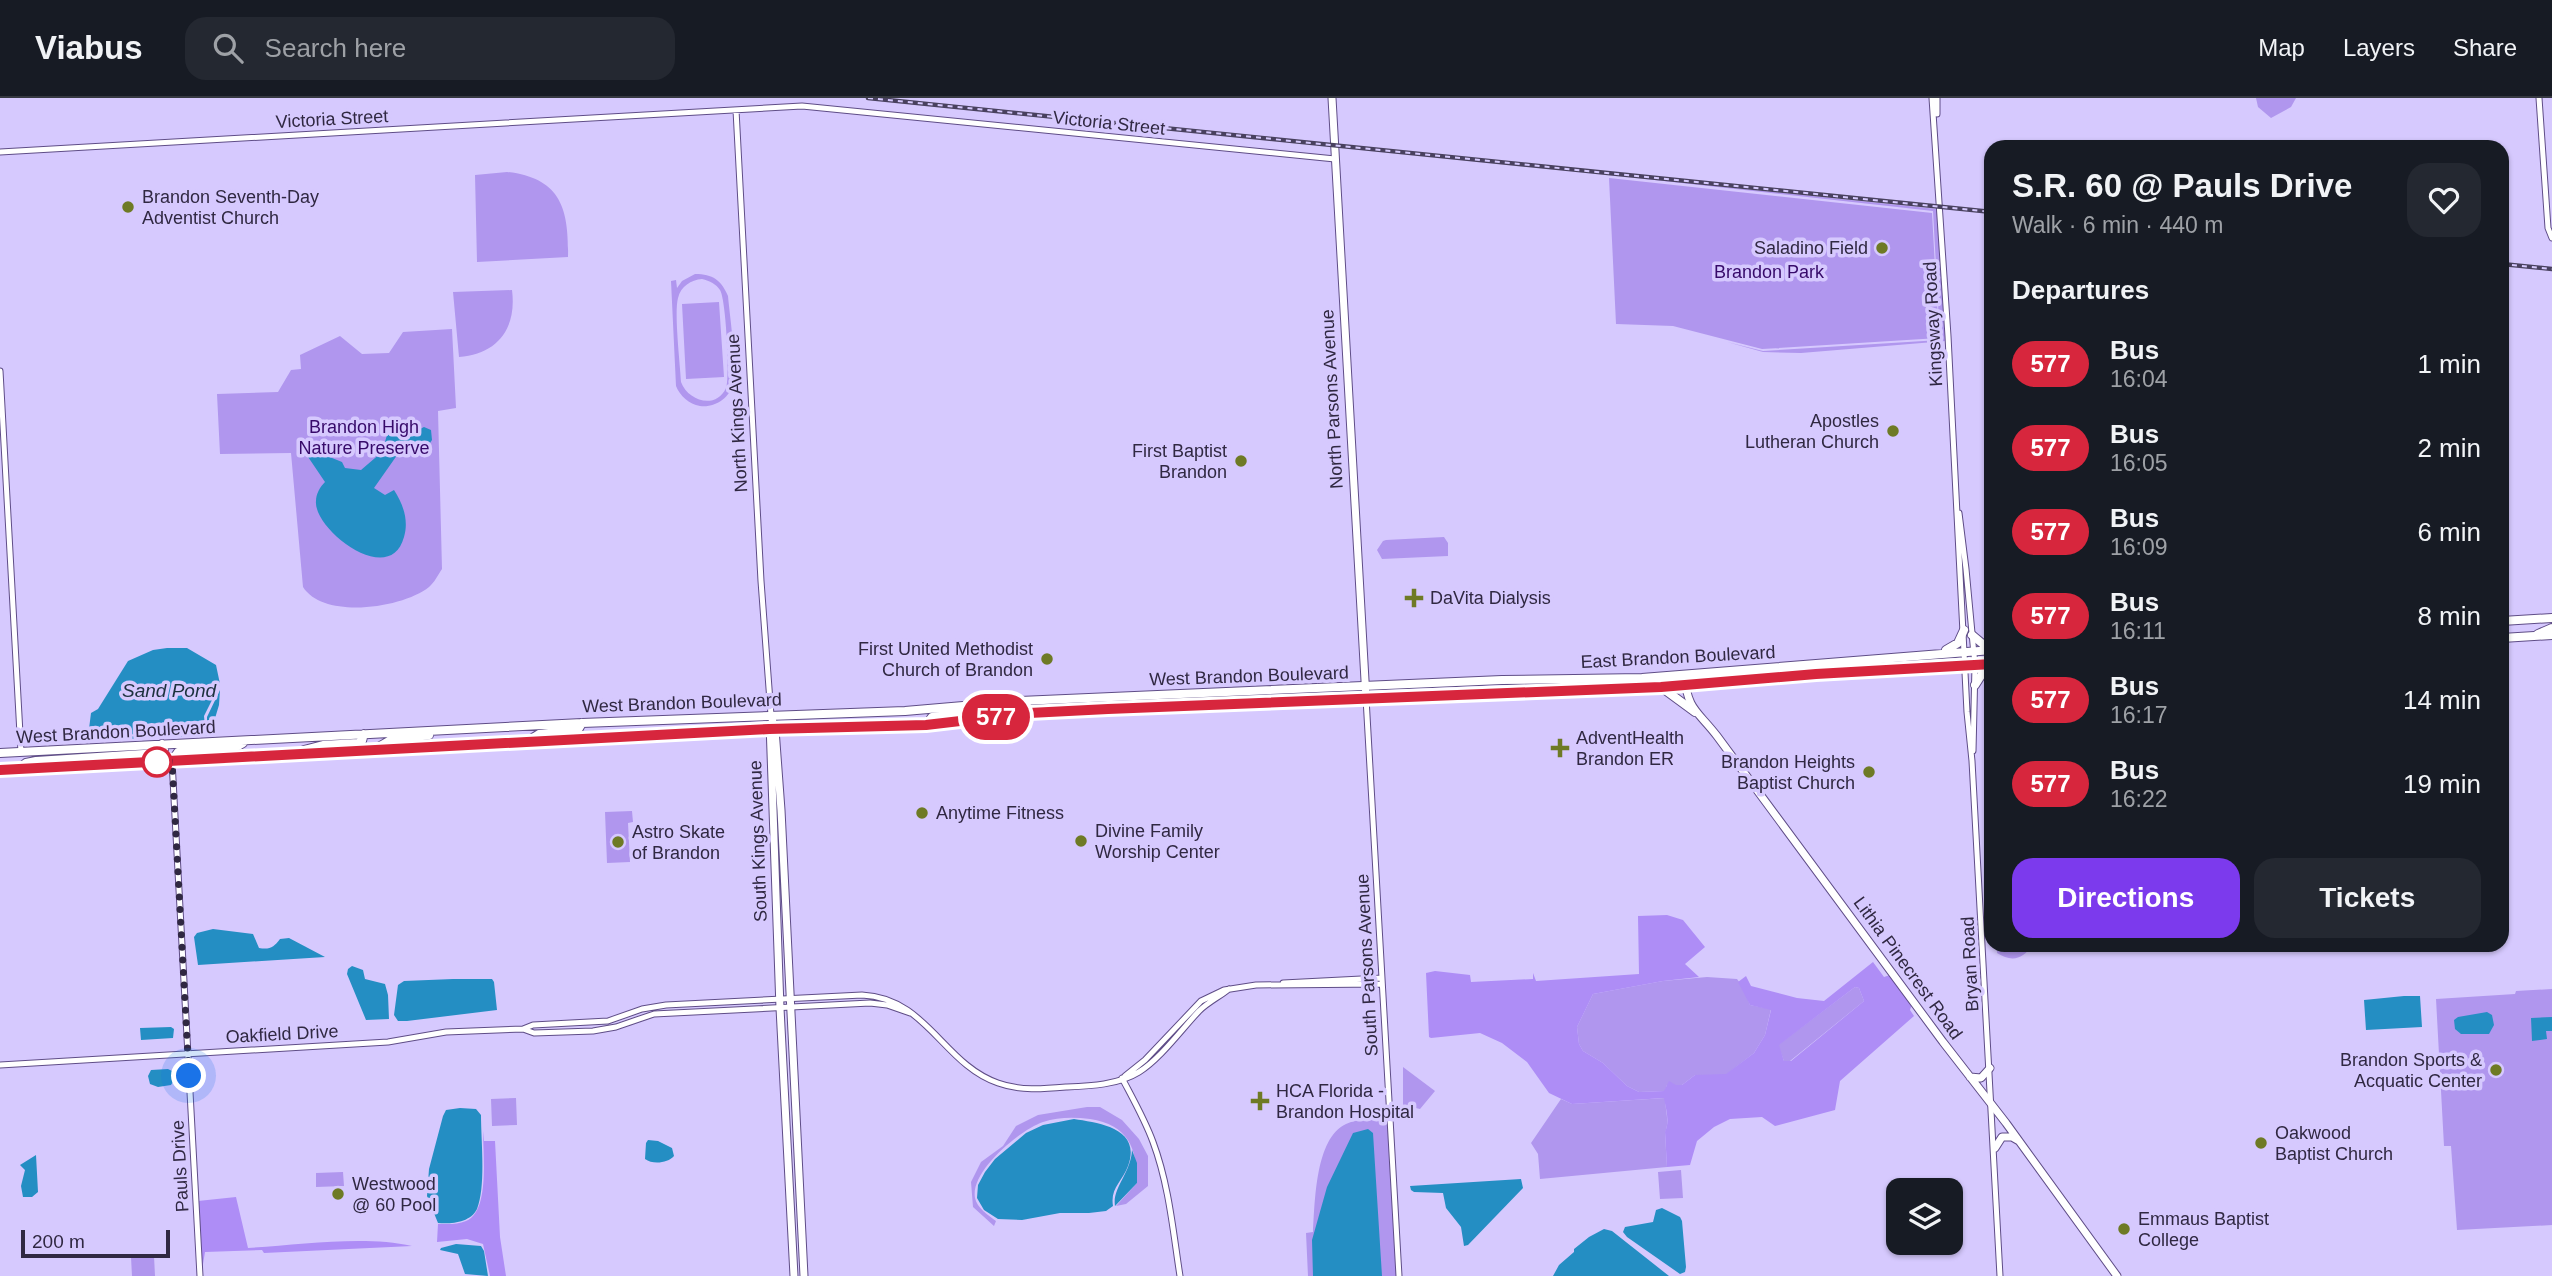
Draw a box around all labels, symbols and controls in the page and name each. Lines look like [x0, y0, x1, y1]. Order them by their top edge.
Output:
search box [185, 17, 675, 80]
text: Viabus [35, 29, 143, 66]
icon: search [209, 29, 247, 67]
text: Search here [265, 33, 406, 63]
text: Map [2258, 34, 2305, 61]
text: Layers [2343, 34, 2415, 61]
text: Share [2453, 34, 2517, 61]
street label: Victoria Street [275, 106, 389, 132]
street label: Victoria Street [1052, 107, 1166, 139]
button: heart [2407, 163, 2481, 237]
text: S.R. 60 @ Pauls Drive [2012, 167, 2352, 204]
place label: Brandon Seventh-Day Adventist Church [142, 187, 319, 228]
marker: Brandon Seventh-Day Adventist Church [120, 199, 136, 215]
text: Walk · 6 min · 440 m [2012, 212, 2223, 238]
place label: Saladino Field [1754, 238, 1868, 258]
marker: Saladino Field [1874, 240, 1890, 256]
street label: Kingsway Road [1920, 261, 1946, 387]
park label: Brandon Park [1714, 262, 1825, 282]
text: Departures [2012, 275, 2149, 305]
street label: North Parsons Avenue [1317, 309, 1347, 489]
street label: North Kings Avenue [723, 333, 751, 493]
text: Bus [2110, 335, 2159, 365]
text: 1 min [2417, 349, 2481, 379]
text: 577 [2030, 350, 2071, 377]
text: 16:04 [2110, 366, 2168, 392]
place label: Apostles Lutheran Church [1745, 411, 1879, 452]
park label: Brandon High Nature Preserve [298, 417, 430, 458]
text: Bus [2110, 419, 2159, 449]
marker: Apostles Lutheran Church [1885, 423, 1901, 439]
text: 2 min [2417, 433, 2481, 463]
text: 577 [2030, 434, 2071, 461]
place label: First Baptist Brandon [1132, 441, 1227, 482]
text: 16:05 [2110, 450, 2168, 476]
marker: First Baptist Brandon [1233, 453, 1249, 469]
text: Bus [2110, 503, 2159, 533]
text: 6 min [2417, 517, 2481, 547]
text: 577 [2030, 518, 2071, 545]
text: 16:09 [2110, 534, 2168, 560]
text: Bus [2110, 587, 2159, 617]
marker: DaVita Dialysis [1404, 588, 1424, 608]
place label: DaVita Dialysis [1430, 588, 1551, 608]
text: 8 min [2417, 601, 2481, 631]
text: 577 [2030, 602, 2071, 629]
text: 16:11 [2110, 618, 2166, 644]
place label: First United Methodist Church of Brandon [858, 639, 1033, 680]
street label: East Brandon Boulevard [1580, 642, 1776, 672]
marker: First United Methodist Church of Brandon [1039, 651, 1055, 667]
street label: West Brandon Boulevard [1149, 663, 1349, 689]
text: Bus [2110, 671, 2159, 701]
water label: Sand Pond [122, 680, 217, 701]
text: 14 min [2403, 685, 2481, 715]
text: 577 [2030, 686, 2071, 713]
street label: West Brandon Boulevard [582, 690, 782, 716]
line badge: 577 [956, 694, 1036, 740]
text: 16:17 [2110, 702, 2168, 728]
text: 577 [976, 703, 1016, 730]
street label: West Brandon Boulevard [16, 717, 216, 747]
place label: AdventHealth Brandon ER [1576, 728, 1684, 769]
marker: AdventHealth Brandon ER [1550, 738, 1570, 758]
unlabelled marker [142, 747, 172, 777]
place label: Brandon Heights Baptist Church [1721, 752, 1855, 793]
text: Bus [2110, 755, 2159, 785]
street label: South Kings Avenue [745, 760, 771, 922]
marker: Brandon Heights Baptist Church [1861, 764, 1877, 780]
text: 19 min [2403, 769, 2481, 799]
text: 577 [2030, 770, 2071, 797]
text: 16:22 [2110, 786, 2168, 812]
place label: Anytime Fitness [936, 803, 1064, 823]
marker: Anytime Fitness [914, 805, 930, 821]
place label: Divine Family Worship Center [1095, 821, 1220, 862]
place label: Astro Skate of Brandon [632, 822, 725, 863]
marker: Divine Family Worship Center [1073, 833, 1089, 849]
marker: Astro Skate of Brandon [610, 834, 626, 850]
button: Directions [2012, 858, 2240, 938]
button: Tickets [2254, 858, 2481, 938]
street label: South Parsons Avenue [1352, 873, 1382, 1057]
street label: Lithia Pinecrest Road [1850, 893, 1966, 1043]
street label: Bryan Road [1958, 916, 1982, 1012]
street label: Oakfield Drive [225, 1021, 339, 1047]
place label: Brandon Sports & Acquatic Center [2340, 1050, 2482, 1091]
your location [171, 1058, 206, 1093]
marker: Brandon Sports & Acquatic Center [2488, 1062, 2504, 1078]
place label: HCA Florida - Brandon Hospital [1276, 1081, 1414, 1122]
marker: HCA Florida - Brandon Hospital [1250, 1091, 1270, 1111]
street label: Pauls Drive [168, 1120, 192, 1212]
place label: Oakwood Baptist Church [2275, 1123, 2393, 1164]
marker: Oakwood Baptist Church [2253, 1135, 2269, 1151]
place label: Westwood @ 60 Pool [352, 1174, 436, 1215]
map controls [1886, 1178, 1963, 1255]
button: layers [1886, 1178, 1963, 1255]
marker: Westwood @ 60 Pool [330, 1186, 346, 1202]
place label: Emmaus Baptist College [2138, 1209, 2269, 1250]
marker: Emmaus Baptist College [2116, 1221, 2132, 1237]
scale bar [21, 1227, 170, 1259]
text: 200 m [32, 1231, 85, 1252]

